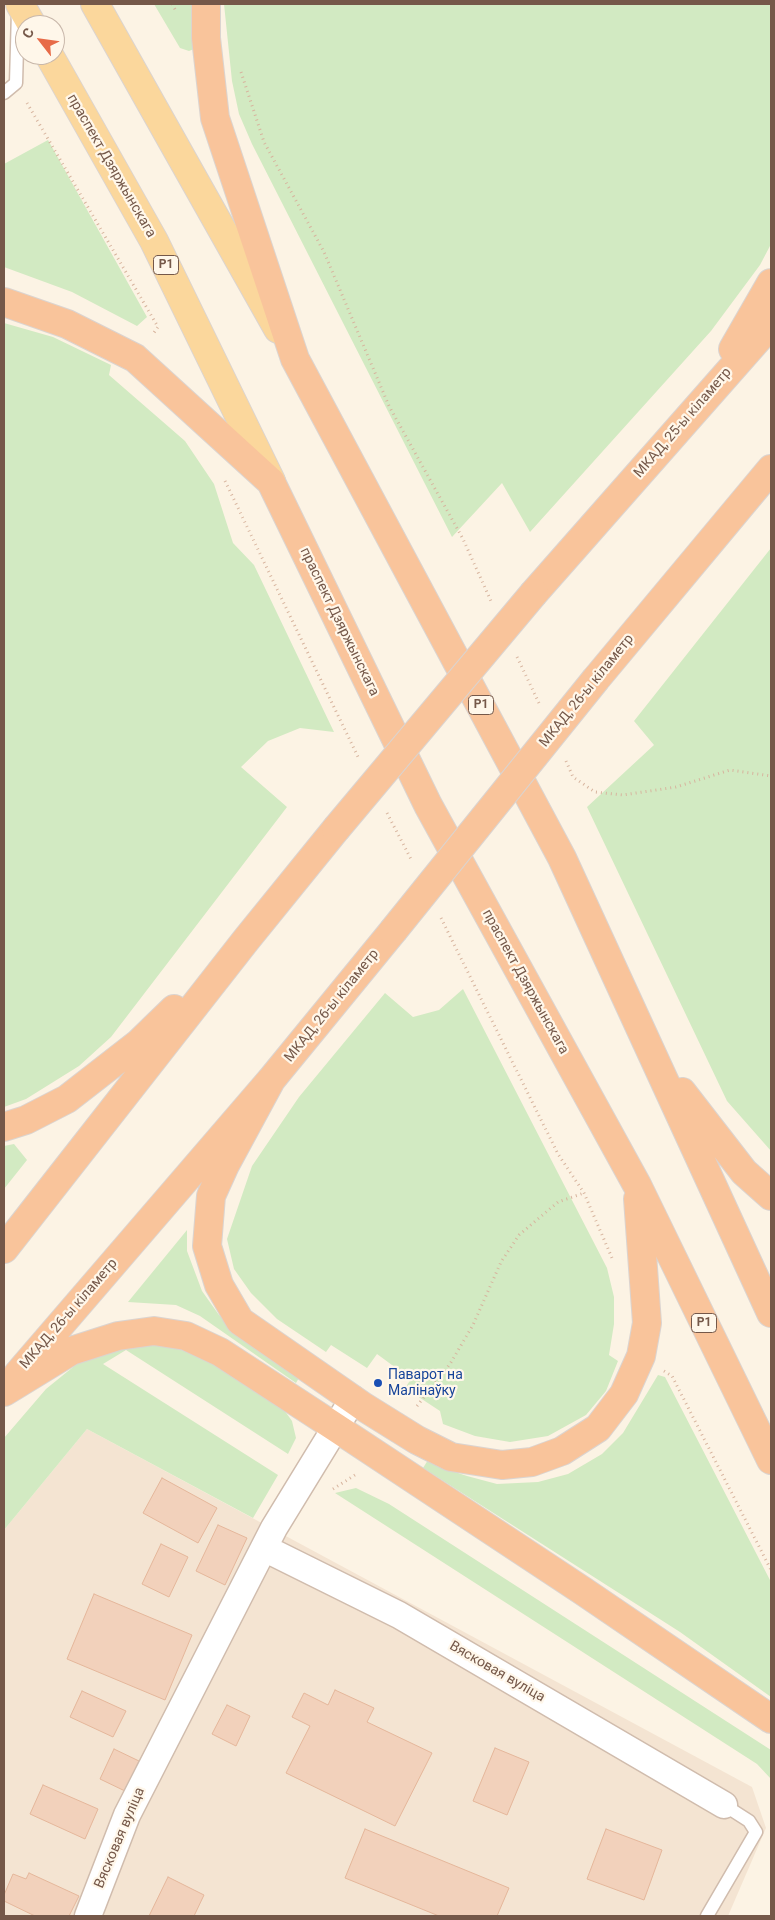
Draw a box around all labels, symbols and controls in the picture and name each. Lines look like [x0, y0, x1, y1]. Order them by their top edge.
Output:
north arrow [15, 15, 65, 65]
text: С [19, 25, 37, 41]
street label: праспект Дзяржынскага [63, 91, 159, 241]
road number: Р1 [154, 256, 178, 274]
street label: МКАД, 25-ы кіламетр [631, 365, 735, 481]
street label: праспект Дзяржынскага [296, 545, 382, 699]
street label: МКАД, 26-ы кіламетр [536, 631, 638, 751]
road number: Р1 [468, 696, 494, 714]
street label: праспект Дзяржынскага [478, 907, 572, 1057]
street label: МКАД, 26-ы кіламетр [281, 946, 383, 1066]
street label: МКАД, 26-ы кіламетр [17, 1256, 121, 1372]
road number: Р1 [692, 1314, 716, 1332]
place label: Паварот на Малінаўку [388, 1367, 463, 1400]
marker: Паварот на Малінаўку [372, 1377, 384, 1389]
street label: Вясковая вуліца [446, 1638, 548, 1706]
street label: Вясковая вуліца [91, 1785, 149, 1891]

